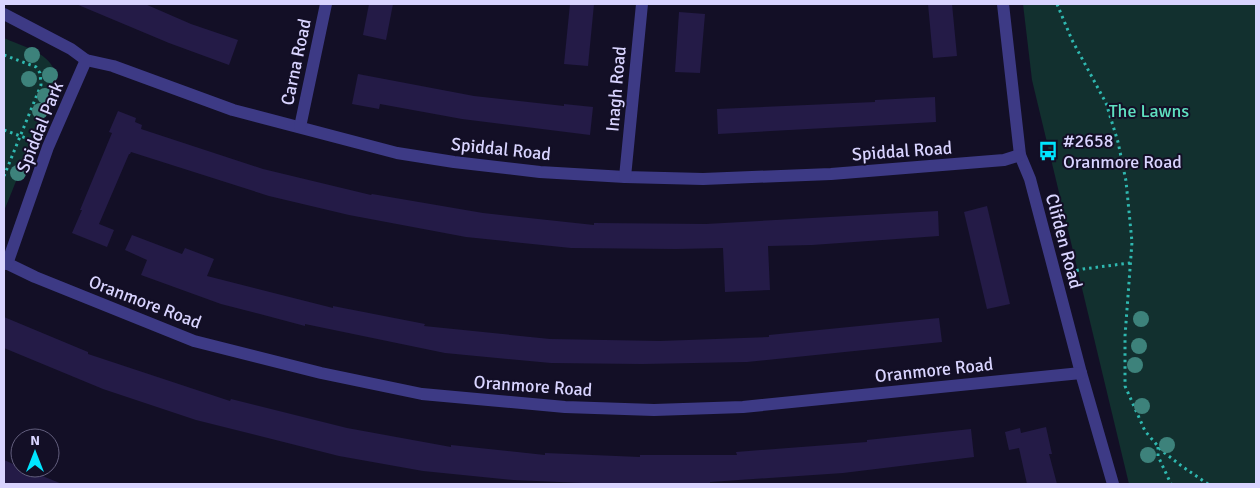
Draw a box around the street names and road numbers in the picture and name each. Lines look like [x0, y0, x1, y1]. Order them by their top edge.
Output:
street label: Carna Road [276, 17, 316, 107]
street label: Inagh Road [601, 45, 631, 133]
street label: Spiddal Park [12, 78, 68, 176]
street label: Spiddal Road [450, 133, 552, 165]
street label: Spiddal Road [851, 137, 953, 165]
street label: Clifden Road [1041, 191, 1087, 291]
street label: Oranmore Road [86, 270, 204, 334]
street label: Oranmore Road [874, 353, 994, 387]
street label: Oranmore Road [473, 371, 593, 401]

